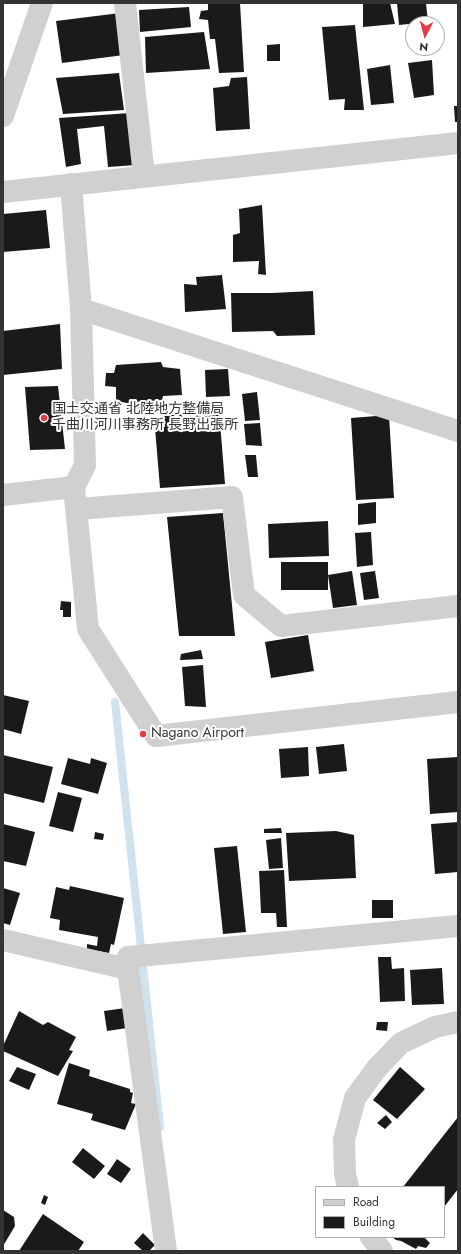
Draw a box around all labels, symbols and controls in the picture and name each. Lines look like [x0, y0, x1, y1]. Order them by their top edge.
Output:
north arrow [405, 16, 445, 56]
text: N [419, 39, 429, 55]
place label: 国土交通省 北陸地方整備局 千曲川河川事務所 長野出張所 [52, 402, 238, 434]
marker: 国土交通省 北陸地方整備局 千曲川河川事務所 長野出張所 [39, 413, 49, 423]
place label: Nagano Airport [151, 726, 244, 742]
marker: Nagano Airport [138, 729, 148, 739]
legend [315, 1186, 445, 1238]
text: Road [353, 1193, 379, 1211]
text: Building [353, 1213, 395, 1231]

